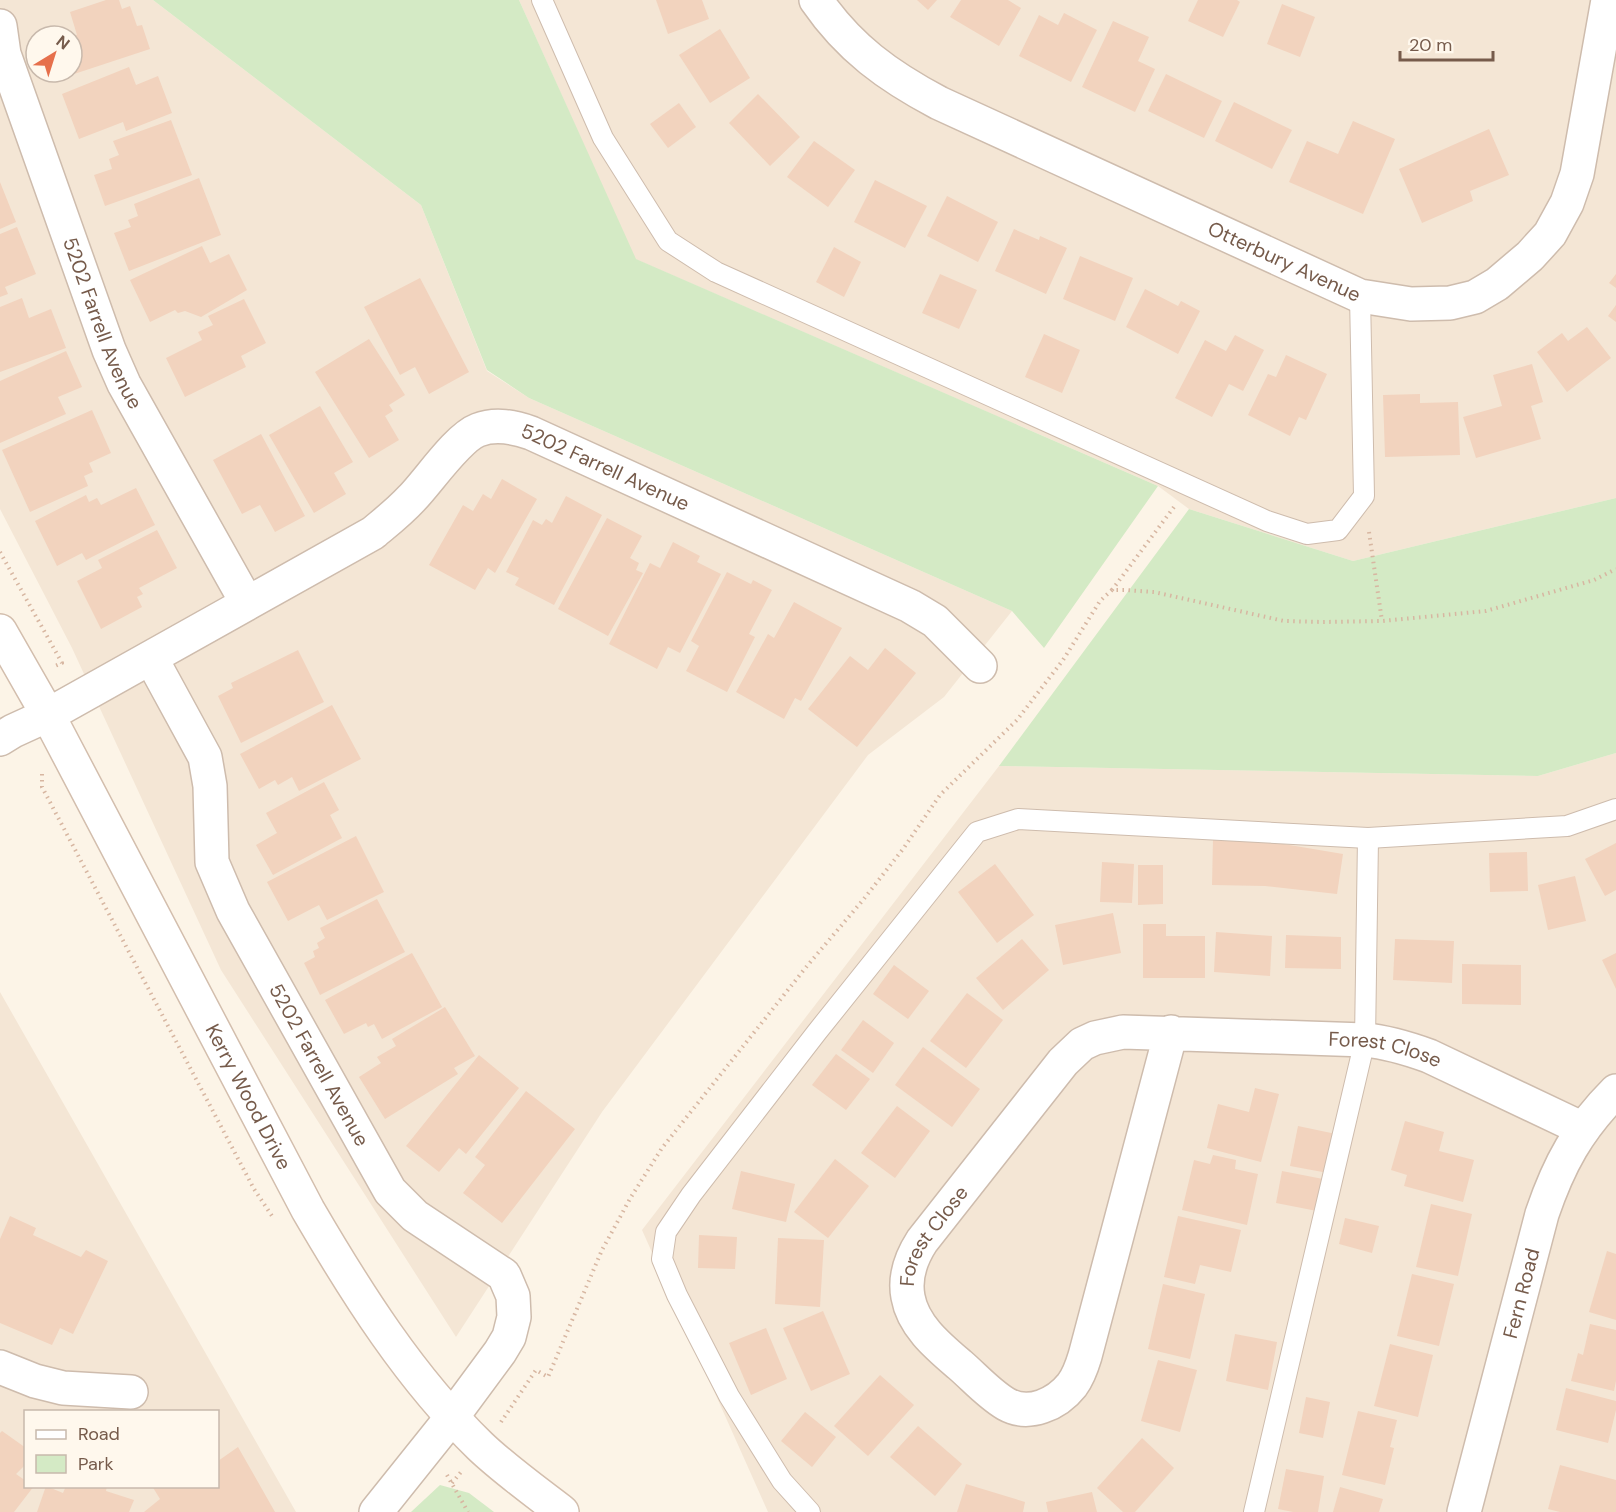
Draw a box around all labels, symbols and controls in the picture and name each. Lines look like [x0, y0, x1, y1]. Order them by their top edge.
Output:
north arrow [24, 24, 84, 84]
scale bar [1400, 24, 1493, 62]
text: N [52, 31, 74, 54]
text: 20 m [1409, 33, 1452, 57]
street label: Otterbury Avenue [1204, 215, 1365, 308]
street label: 5202 Farrell Avenue [57, 234, 148, 414]
street label: 5202 Farrell Avenue [518, 418, 694, 517]
street label: 5202 Farrell Avenue [263, 979, 375, 1151]
street label: Kerry Wood Drive [200, 1019, 297, 1174]
street label: Forest Close [1328, 1026, 1446, 1073]
street label: Forest Close [894, 1180, 974, 1287]
street label: Fern Road [1497, 1245, 1546, 1341]
legend [24, 1410, 219, 1488]
text: Road [78, 1422, 120, 1446]
text: Park [78, 1452, 114, 1476]

